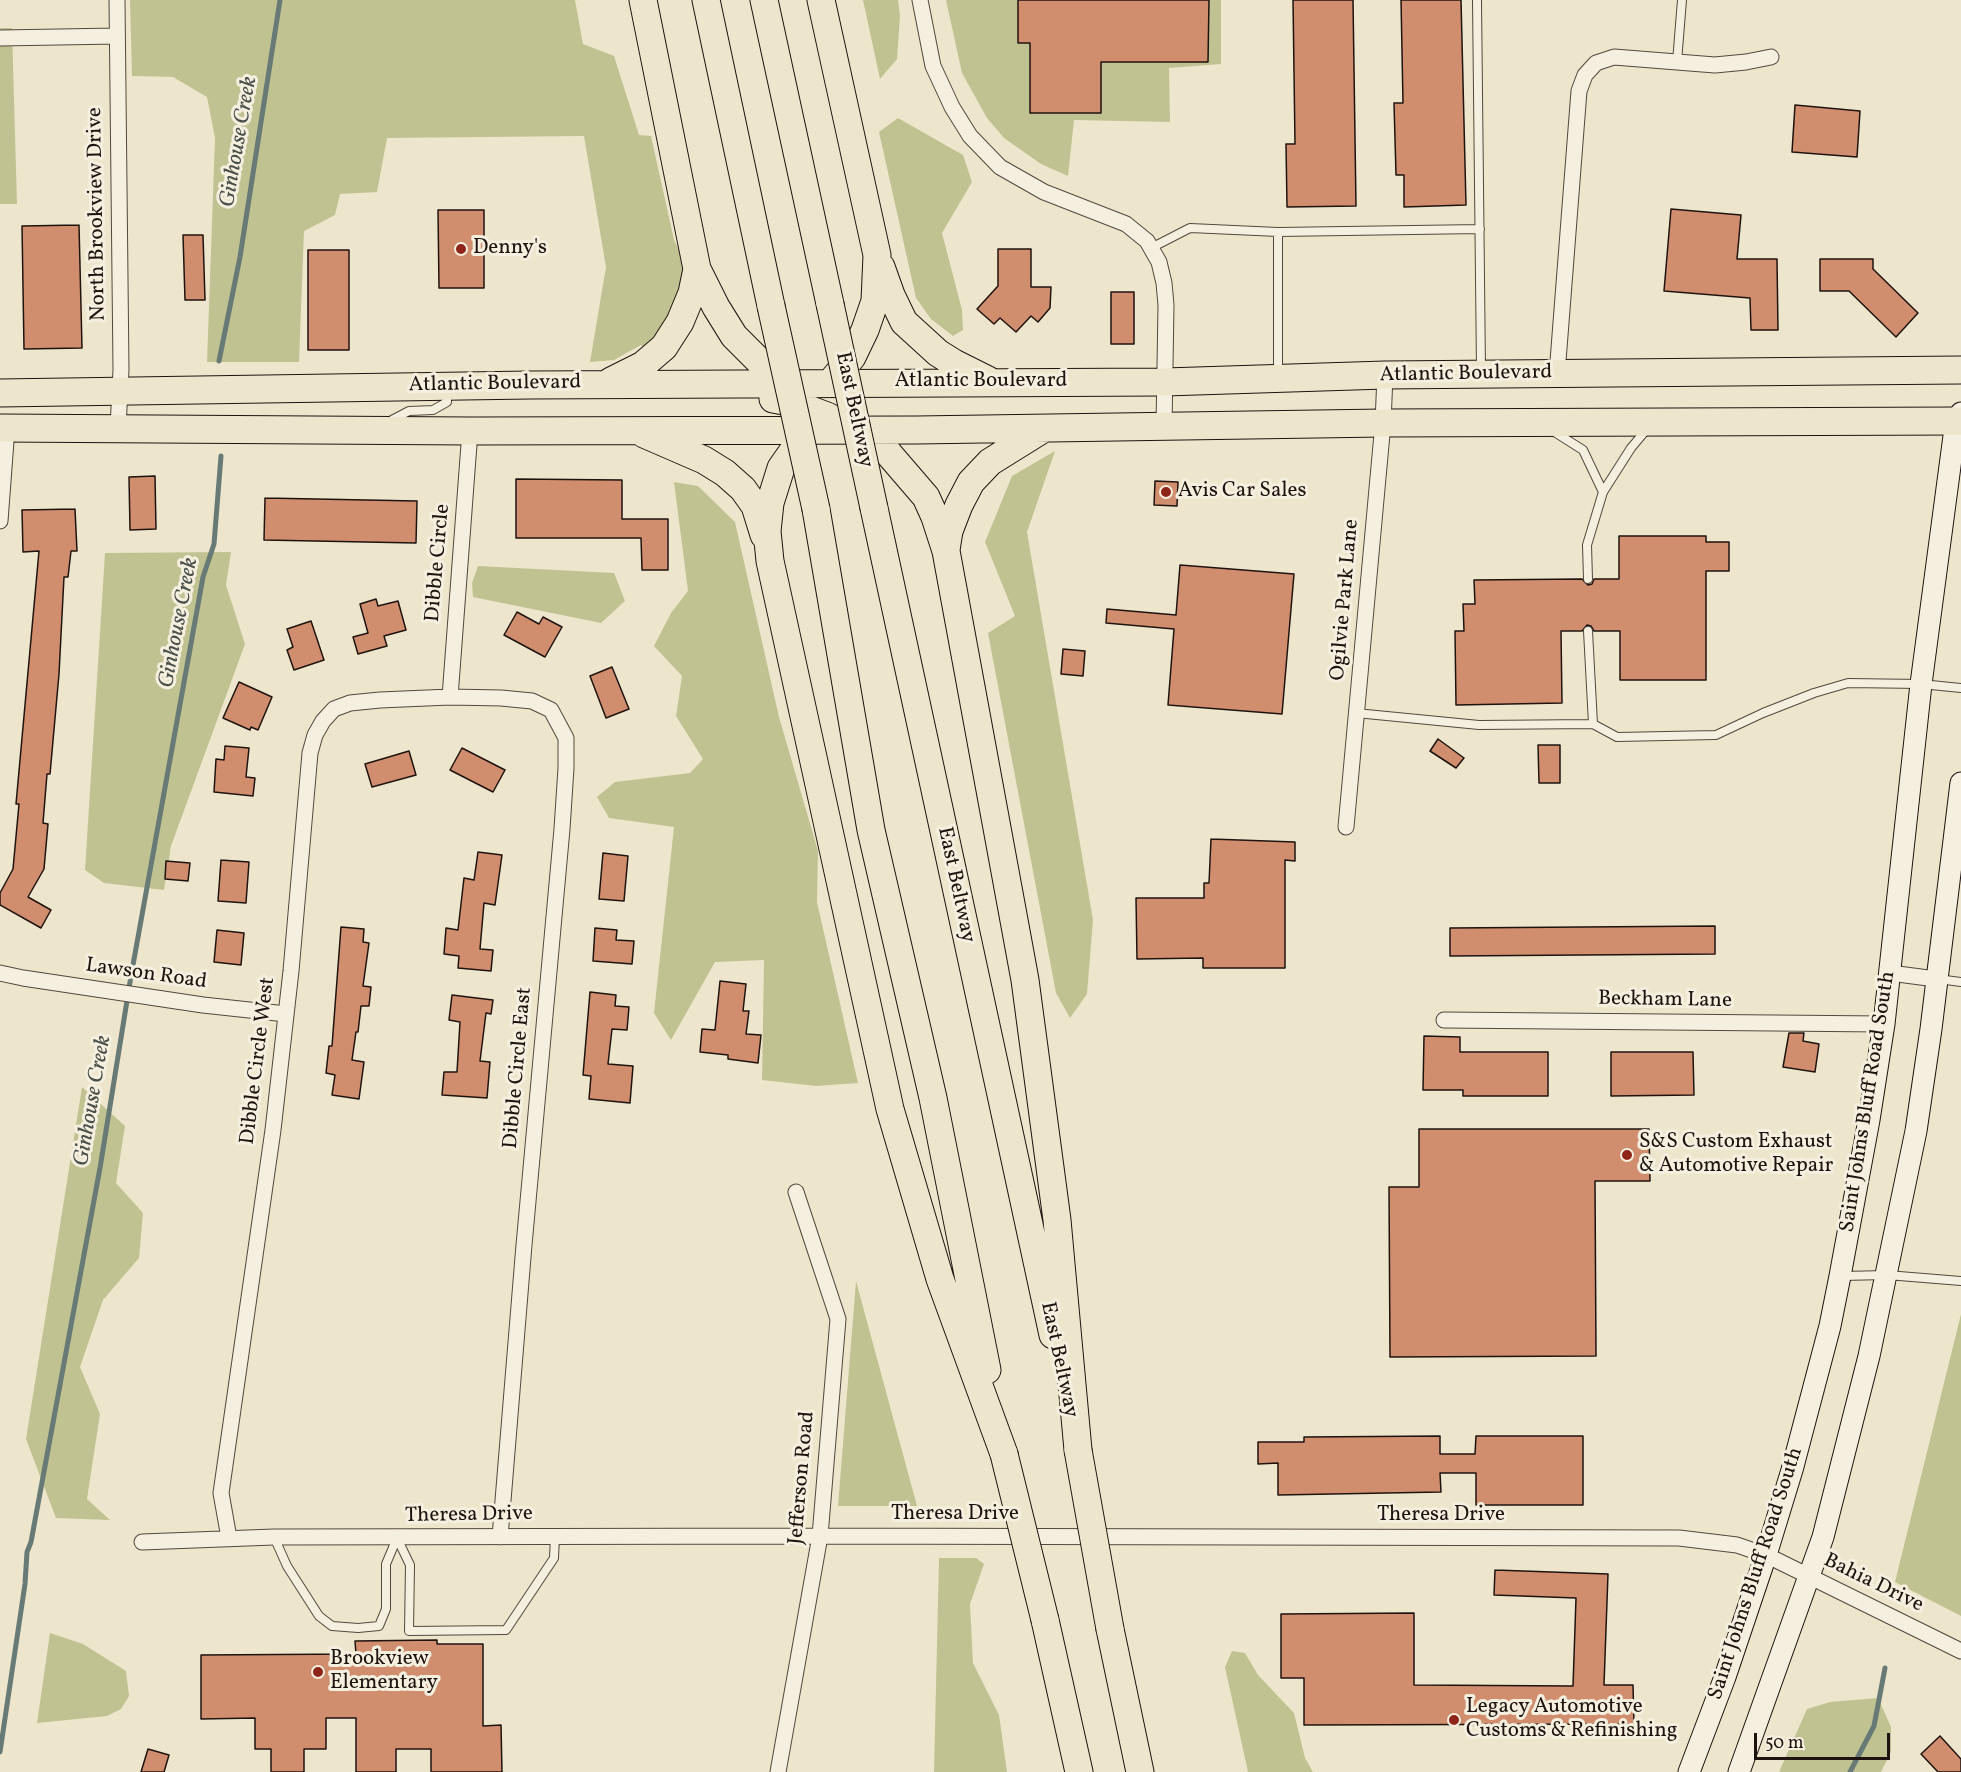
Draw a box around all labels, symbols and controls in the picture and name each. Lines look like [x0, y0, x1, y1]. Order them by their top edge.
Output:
water label: Ginhouse Creek [216, 75, 264, 209]
street label: North Brookview Drive [84, 107, 112, 321]
place label: Denny's [473, 236, 547, 262]
marker: Denny's [454, 242, 468, 256]
street label: East Beltway [828, 350, 878, 470]
street label: Atlantic Boulevard [1379, 361, 1553, 389]
street label: Atlantic Boulevard [895, 369, 1067, 395]
street label: Atlantic Boulevard [408, 371, 582, 399]
place label: Avis Car Sales [1178, 479, 1307, 505]
marker: Avis Car Sales [1159, 485, 1173, 499]
street label: Dibble Circle [421, 503, 457, 623]
street label: Ogilvie Park Lane [1326, 518, 1366, 682]
water label: Ginhouse Creek [154, 556, 206, 690]
street label: East Beltway [930, 825, 980, 945]
street label: Lawson Road [84, 954, 208, 996]
street label: Saint Johns Bluff Road South [1836, 970, 1902, 1234]
street label: Dibble Circle West [236, 976, 282, 1146]
street label: Dibble Circle East [499, 986, 539, 1150]
street label: Beckham Lane [1598, 987, 1732, 1015]
water label: Ginhouse Creek [70, 1034, 118, 1168]
place label: S&S Custom Exhaust & Automotive Repair [1639, 1130, 1833, 1180]
marker: S&S Custom Exhaust & Automotive Repair [1620, 1148, 1634, 1162]
street label: East Beltway [1033, 1300, 1083, 1420]
street label: Jefferson Road [785, 1410, 821, 1546]
street label: Saint Johns Bluff Road South [1704, 1445, 1810, 1703]
street label: Theresa Drive [405, 1502, 533, 1530]
street label: Theresa Drive [891, 1502, 1019, 1528]
street label: Theresa Drive [1377, 1503, 1505, 1529]
street label: Bahia Drive [1819, 1549, 1927, 1619]
place label: Brookview Elementary [330, 1647, 438, 1697]
marker: Brookview Elementary [311, 1665, 325, 1679]
place label: Legacy Automotive Customs & Refinishing [1466, 1695, 1677, 1745]
marker: Legacy Automotive Customs & Refinishing [1447, 1713, 1461, 1727]
scale bar [1757, 1721, 1894, 1759]
text: 50 m [1765, 1731, 1804, 1756]

